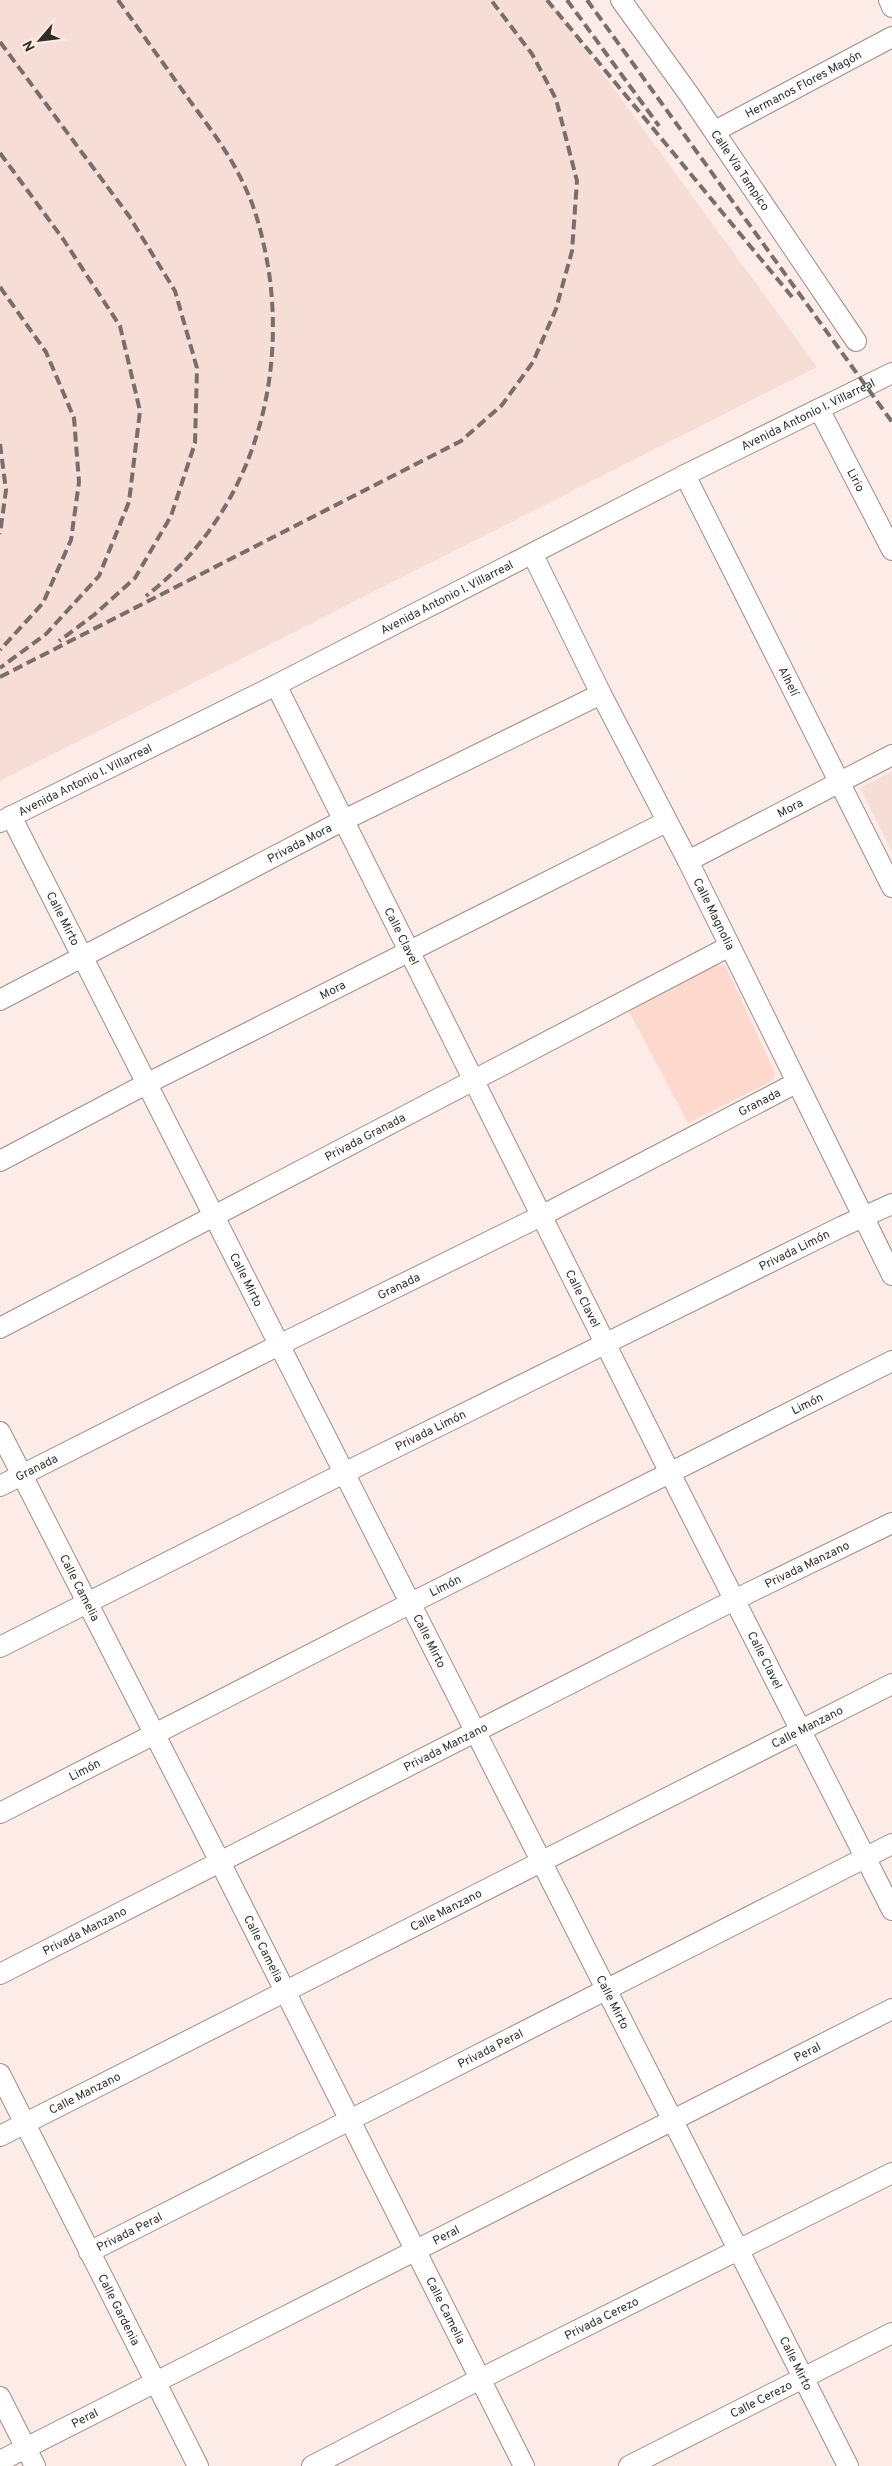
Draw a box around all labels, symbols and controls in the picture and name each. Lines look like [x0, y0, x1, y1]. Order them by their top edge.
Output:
north arrow [15, 15, 65, 65]
text: N [20, 37, 40, 54]
street label: Hermanos Flores Magón [743, 47, 865, 123]
street label: Calle Vía Tampico [706, 127, 773, 215]
street label: Avenida Antonio I. Villarreal [739, 376, 878, 455]
street label: Lirio [842, 466, 868, 495]
street label: Avenida Antonio I. Villarreal [378, 557, 516, 639]
street label: Alhelí [774, 664, 802, 700]
street label: Avenida Antonio I. Villarreal [16, 741, 155, 821]
street label: Mora [775, 796, 806, 822]
street label: Privada Mora [265, 821, 335, 868]
street label: Calle Magnolia [689, 876, 738, 953]
street label: Calle Mirto [42, 889, 83, 949]
street label: Calle Clavel [380, 905, 422, 968]
street label: Mora [317, 978, 349, 1004]
street label: Granada [736, 1085, 784, 1121]
street label: Privada Granada [322, 1110, 409, 1166]
street label: Privada Limón [757, 1227, 833, 1275]
street label: Calle Mirto [225, 1251, 266, 1310]
street label: Calle Clavel [561, 1267, 603, 1331]
street label: Granada [375, 1270, 423, 1304]
street label: Limón [789, 1390, 826, 1419]
street label: Privada Limón [393, 1407, 469, 1455]
street label: Granada [13, 1451, 61, 1486]
street label: Privada Manzano [762, 1538, 853, 1593]
street label: Calle Camelia [55, 1552, 103, 1625]
street label: Limón [427, 1572, 464, 1601]
street label: Calle Mirto [408, 1612, 449, 1671]
street label: Calle Clavel [743, 1629, 786, 1692]
street label: Calle Manzano [769, 1703, 847, 1753]
street label: Privada Manzano [401, 1720, 491, 1776]
street label: Limón [66, 1756, 104, 1785]
street label: Calle Manzano [408, 1886, 485, 1936]
street label: Privada Manzano [40, 1904, 130, 1960]
street label: Calle Camelia [239, 1913, 286, 1985]
street label: Calle Mirto [591, 1973, 632, 2032]
street label: Privada Peral [455, 2026, 526, 2073]
street label: Peral [792, 2039, 824, 2066]
street label: Calle Manzano [47, 2069, 124, 2119]
street label: Privada Peral [94, 2210, 165, 2256]
street label: Peral [430, 2222, 463, 2249]
street label: Calle Gardenia [93, 2272, 143, 2349]
street label: Calle Camelia [421, 2275, 468, 2347]
street label: Privada Cerezo [562, 2294, 642, 2344]
street label: Calle Mirto [775, 2334, 815, 2394]
street label: Calle Cerezo [728, 2378, 796, 2422]
street label: Peral [69, 2405, 101, 2432]

